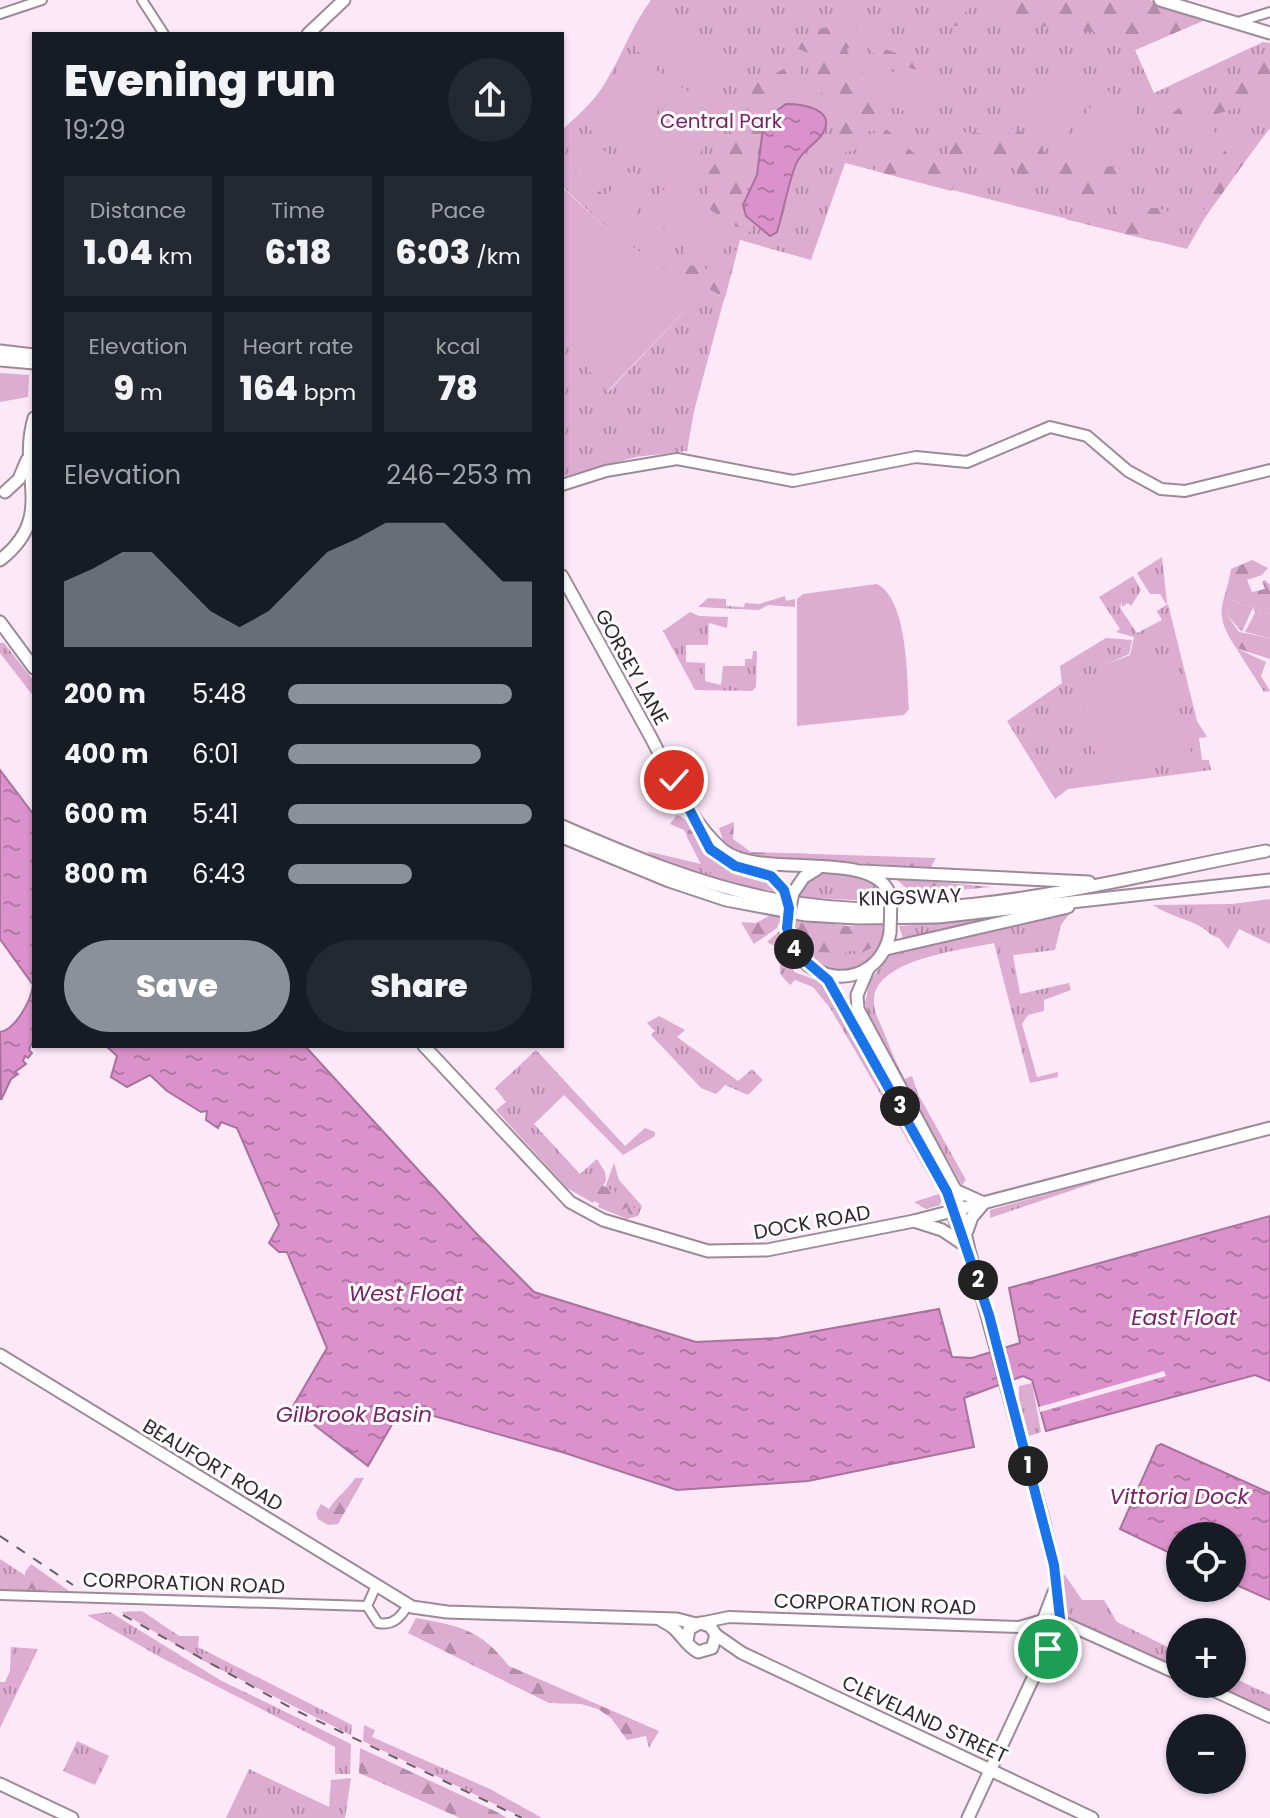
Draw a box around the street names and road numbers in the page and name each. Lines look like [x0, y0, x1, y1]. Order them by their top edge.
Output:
street label: GORSEY LANE [589, 604, 675, 730]
street label: KINGSWAY [858, 881, 962, 913]
street label: DOCK ROAD [751, 1198, 873, 1246]
street label: BEAUFORT ROAD [138, 1412, 288, 1518]
street label: CORPORATION ROAD [82, 1565, 286, 1601]
street label: CORPORATION ROAD [773, 1586, 977, 1622]
street label: CLEVELAND STREET [838, 1668, 1013, 1770]

